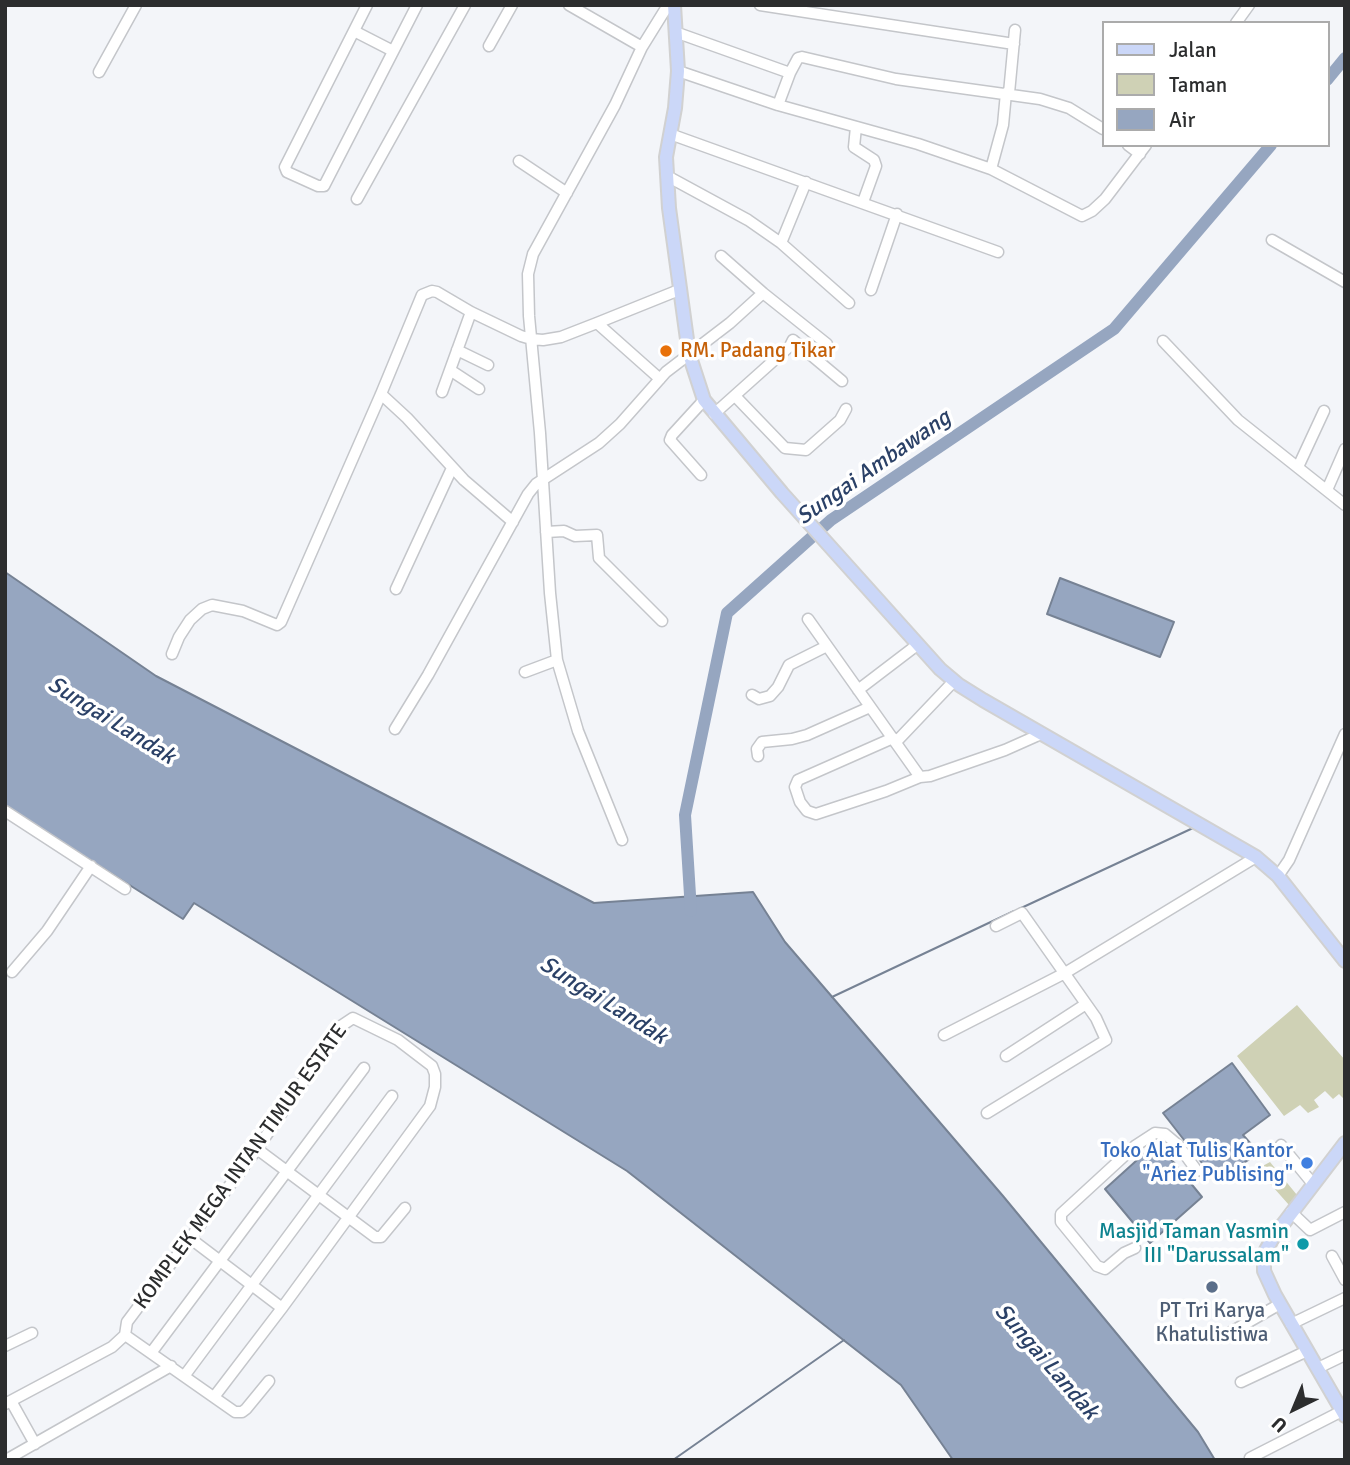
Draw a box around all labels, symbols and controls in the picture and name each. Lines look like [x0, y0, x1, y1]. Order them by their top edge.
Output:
legend [1102, 21, 1329, 147]
text: Jalan [1169, 37, 1217, 63]
text: Taman [1169, 72, 1227, 98]
text: Air [1169, 107, 1195, 133]
place label: RM. Padang Tikar [680, 338, 836, 364]
marker: RM. Padang Tikar [658, 343, 674, 359]
water label: Sungai Ambawang [792, 405, 956, 531]
water label: Sungai Landak [42, 671, 180, 771]
water label: Sungai Landak [534, 951, 672, 1051]
street label: KOMPLEK MEGA INTAN TIMUR ESTATE [129, 1020, 353, 1314]
place label: Toko Alat Tulis Kantor "Ariez Publising" [1101, 1138, 1293, 1188]
marker: Toko Alat Tulis Kantor "Ariez Publising" [1299, 1155, 1315, 1171]
place label: Masjid Taman Yasmin III "Darussalam" [1099, 1219, 1289, 1269]
marker: Masjid Taman Yasmin III "Darussalam" [1295, 1236, 1311, 1252]
marker: PT Tri Karya Khatulistiwa [1204, 1279, 1220, 1295]
water label: Sungai Landak [988, 1298, 1104, 1426]
place label: PT Tri Karya Khatulistiwa [1156, 1298, 1268, 1348]
north arrow [1259, 1374, 1329, 1444]
text: U [1267, 1411, 1293, 1438]

